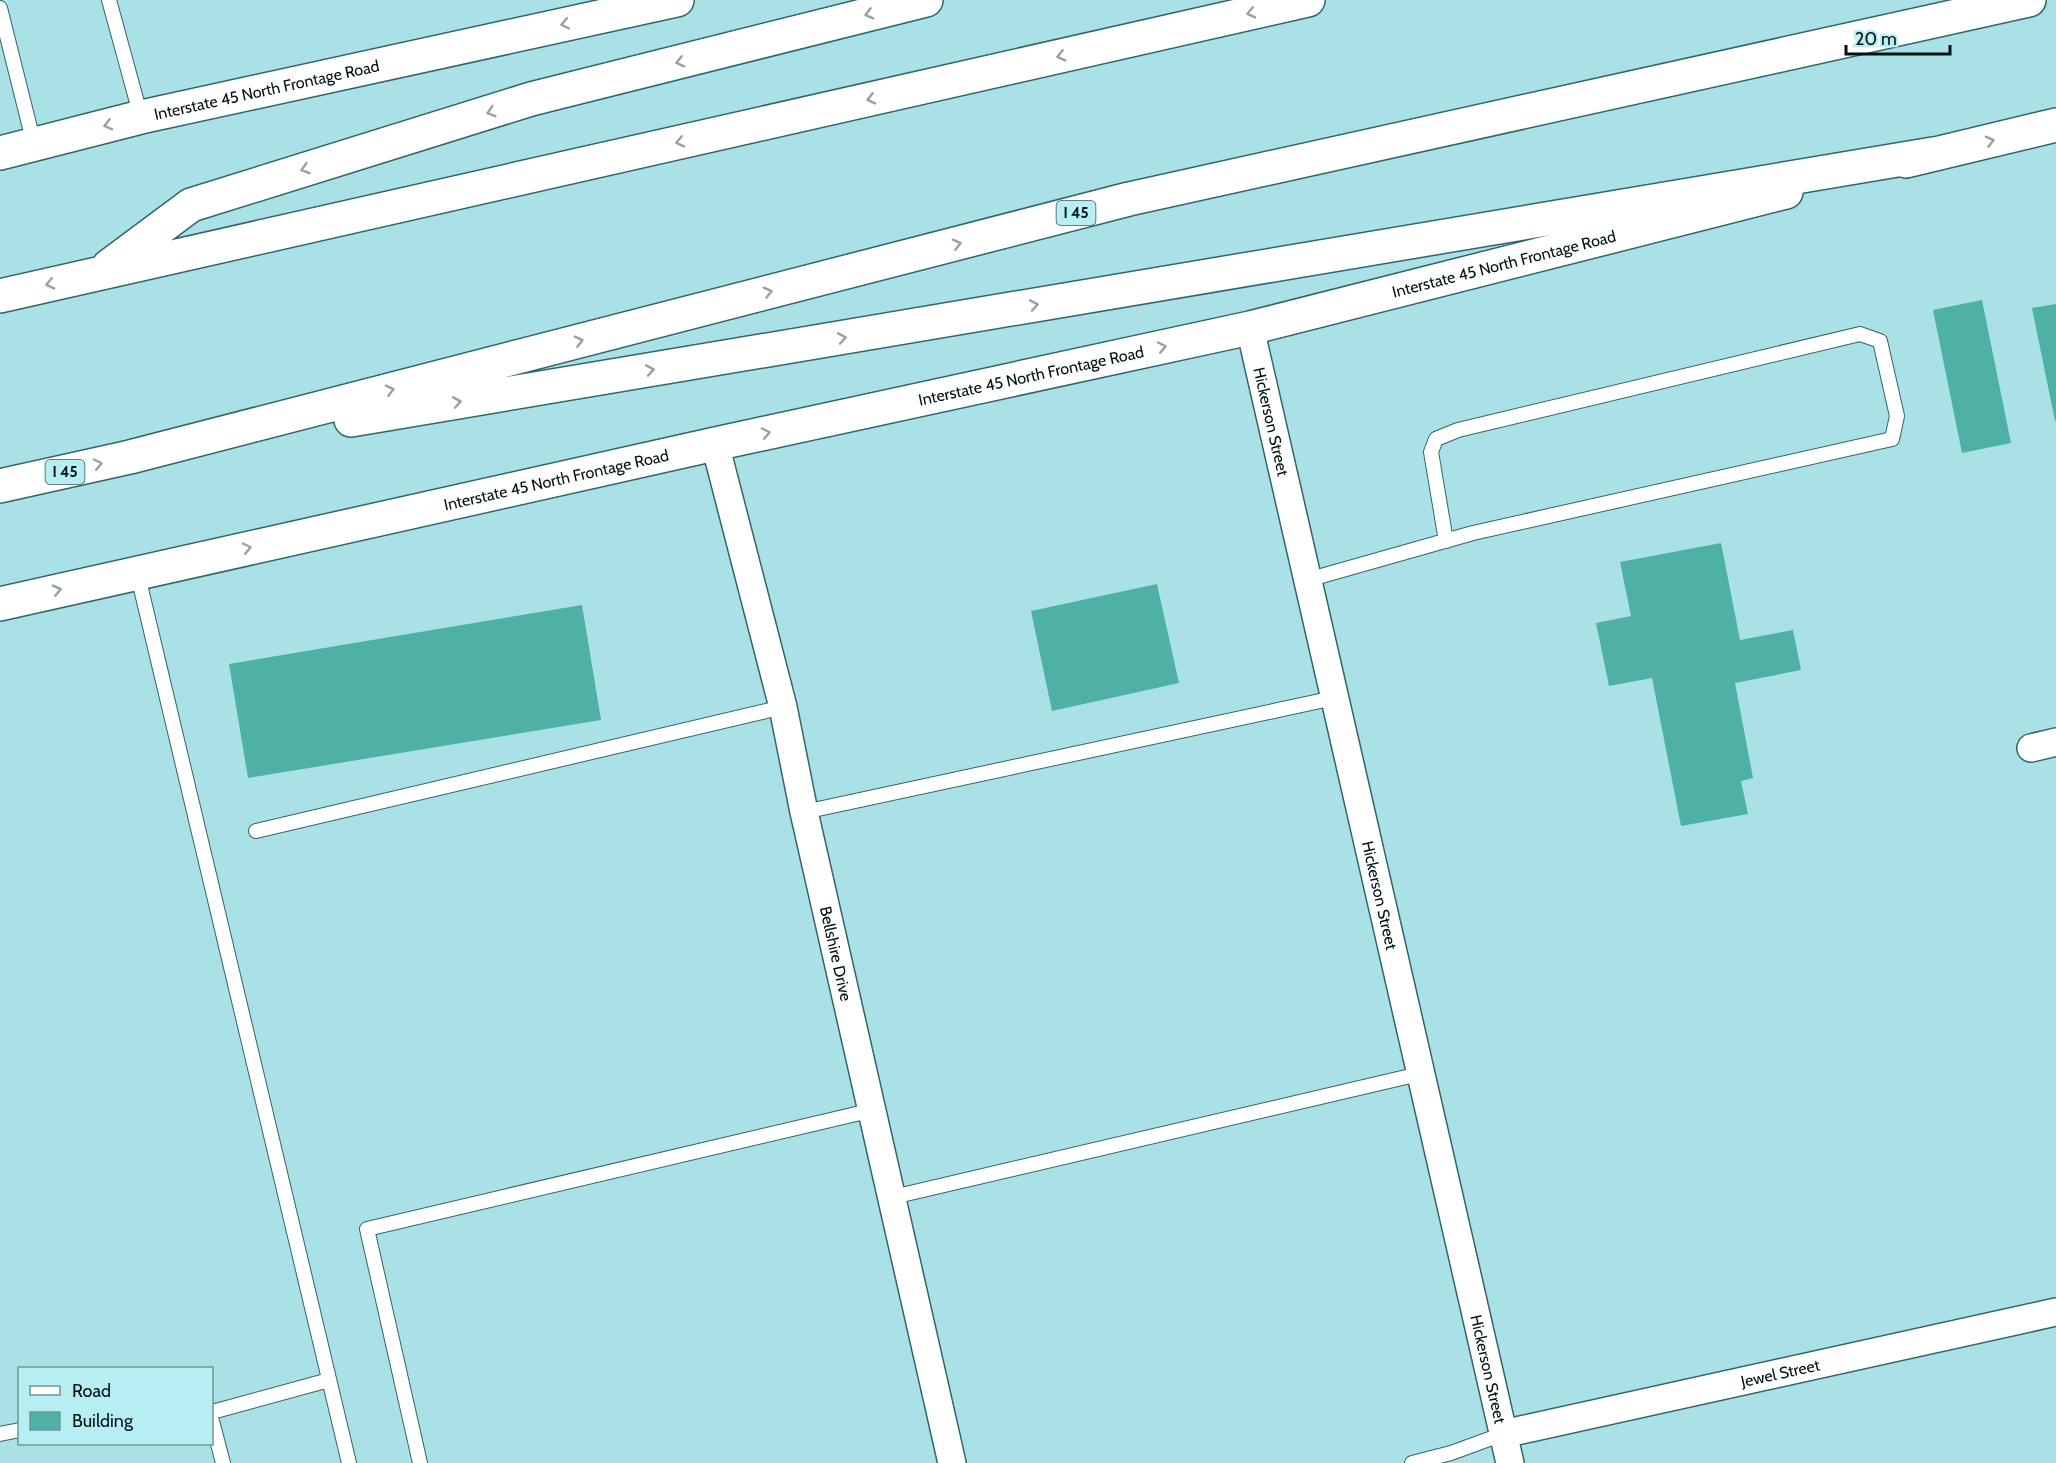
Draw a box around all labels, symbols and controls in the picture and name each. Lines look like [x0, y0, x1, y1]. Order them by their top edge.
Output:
one-way arrow [1246, 6, 1256, 19]
one-way arrow [864, 7, 874, 20]
one-way arrow [560, 17, 570, 30]
scale bar [1846, 18, 1950, 56]
text: 20 m [1855, 28, 1897, 50]
one-way arrow [1056, 48, 1066, 61]
one-way arrow [675, 55, 686, 67]
street label: Interstate 45 North Frontage Road [152, 56, 381, 124]
one-way arrow [866, 91, 876, 104]
one-way arrow [486, 105, 497, 117]
one-way arrow [103, 118, 113, 131]
one-way arrow [676, 134, 686, 147]
one-way arrow [1984, 135, 1994, 148]
one-way arrow [300, 162, 311, 175]
road number: I 45 [1056, 201, 1096, 225]
street label: Interstate 45 North Frontage Road [1390, 227, 1618, 302]
one-way arrow [952, 238, 962, 251]
one-way arrow [45, 277, 55, 290]
one-way arrow [763, 287, 773, 300]
one-way arrow [1030, 300, 1039, 312]
one-way arrow [837, 332, 847, 344]
one-way arrow [574, 336, 584, 349]
street label: Interstate 45 North Frontage Road [917, 342, 1145, 410]
one-way arrow [1156, 342, 1166, 355]
one-way arrow [644, 364, 654, 377]
street label: Hickerson Street [1249, 365, 1293, 479]
one-way arrow [385, 385, 395, 397]
one-way arrow [453, 397, 462, 409]
one-way arrow [760, 427, 770, 440]
street label: Interstate 45 North Frontage Road [442, 446, 671, 514]
one-way arrow [93, 459, 103, 472]
road number: I 45 [46, 460, 84, 484]
one-way arrow [242, 542, 252, 555]
one-way arrow [52, 585, 62, 598]
street label: Hickerson Street [1358, 839, 1401, 952]
street label: Bellshire Drive [816, 905, 856, 1003]
street label: Hickerson Street [1466, 1313, 1510, 1426]
street label: Jewel Street [1738, 1355, 1822, 1391]
legend [18, 1367, 213, 1445]
text: Road [72, 1380, 111, 1402]
text: Building [72, 1410, 134, 1432]

